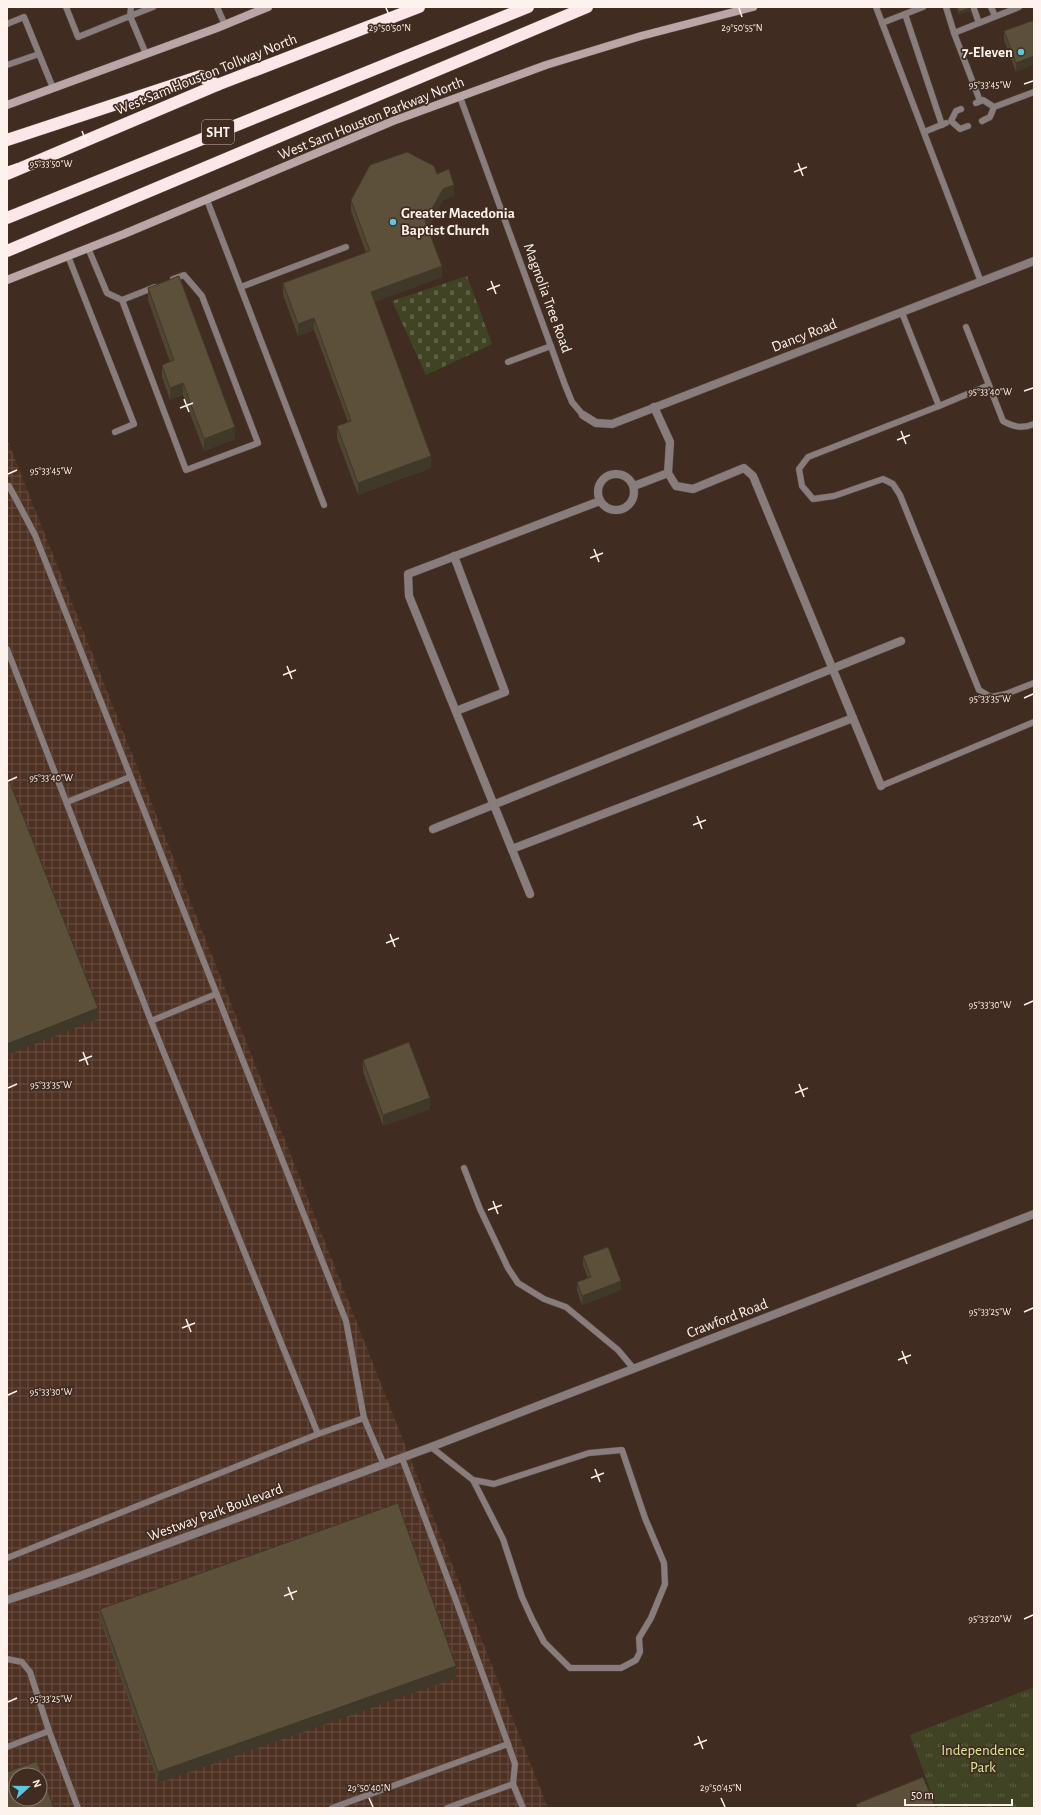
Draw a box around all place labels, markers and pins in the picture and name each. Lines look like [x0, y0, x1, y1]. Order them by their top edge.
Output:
place label: 7-Eleven [962, 45, 1013, 60]
marker: 7-Eleven [1016, 47, 1026, 57]
place label: Greater Macedonia Baptist Church [401, 206, 515, 238]
marker: Greater Macedonia Baptist Church [388, 217, 398, 227]

